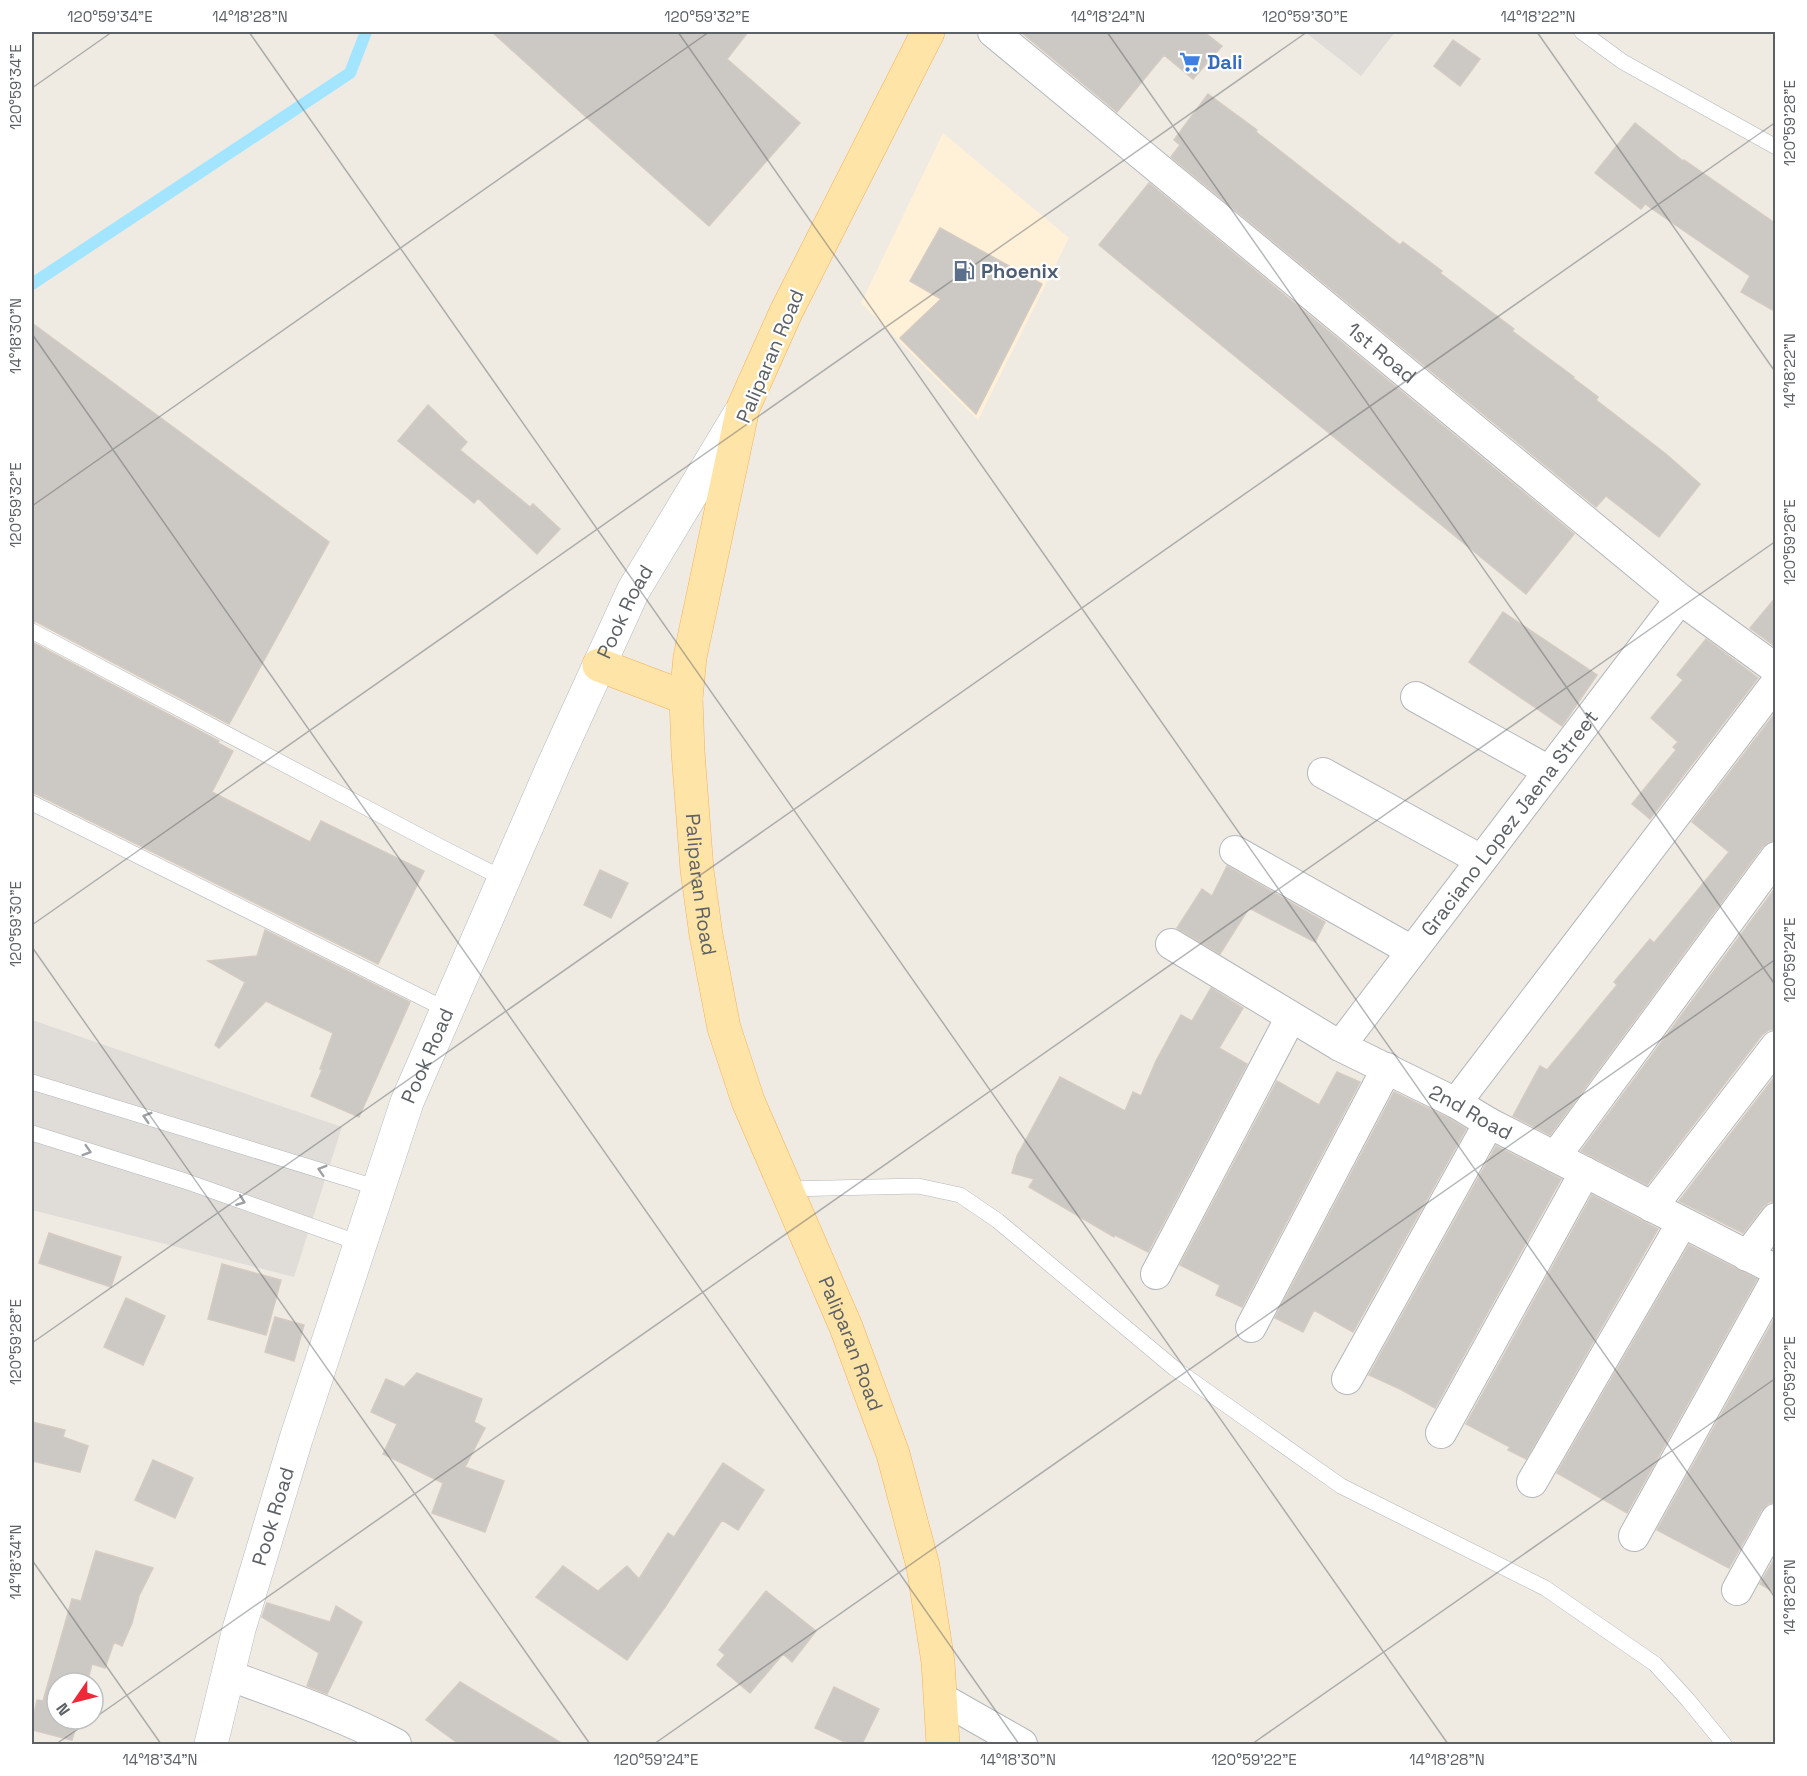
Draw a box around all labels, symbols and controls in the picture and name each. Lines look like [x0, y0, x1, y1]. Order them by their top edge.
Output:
text: 120°59'34"E [67, 7, 153, 26]
text: 14°18'28"N [212, 7, 288, 26]
text: 120°59'32"E [664, 7, 750, 26]
text: 14°18'24"N [1071, 7, 1145, 26]
text: 120°59'30"E [1262, 7, 1348, 26]
text: 14°18'22"N [1500, 7, 1576, 26]
text: 120°59'34"E [6, 44, 25, 130]
place label: Dali [1207, 49, 1243, 75]
supermarket icon: Dali [1178, 50, 1202, 74]
text: 120°59'28"E [1780, 80, 1799, 166]
place label: Phoenix [981, 258, 1059, 284]
fuel station icon: Phoenix [952, 259, 976, 283]
street label: Paliparan Road [730, 285, 810, 427]
text: 14°18'30"N [6, 298, 25, 374]
street label: 1st Road [1342, 317, 1422, 389]
text: 14°18'22"N [1780, 333, 1799, 409]
text: 120°59'32"E [6, 462, 25, 548]
text: 120°59'26"E [1780, 499, 1799, 585]
street label: Pook Road [591, 560, 659, 663]
street label: Graciano Lopez Jaena Street [1415, 705, 1604, 941]
street label: Paliparan Road [680, 813, 723, 958]
text: 120°59'30"E [6, 881, 25, 967]
text: 120°59'24"E [1780, 918, 1799, 1002]
street label: Pook Road [395, 1004, 459, 1107]
street label: 2nd Road [1425, 1079, 1517, 1146]
one-way arrow [142, 1112, 153, 1124]
one-way arrow [81, 1144, 92, 1156]
one-way arrow [317, 1165, 328, 1177]
one-way arrow [235, 1193, 245, 1206]
street label: Paliparan Road [813, 1272, 889, 1415]
text: 120°59'28"E [6, 1299, 25, 1385]
text: 120°59'22"E [1780, 1336, 1799, 1422]
street label: Pook Road [246, 1464, 300, 1569]
text: 14°18'34"N [6, 1525, 25, 1599]
text: 14°18'26"N [1780, 1559, 1799, 1635]
north arrow [45, 1671, 105, 1731]
text: N [51, 1699, 75, 1720]
text: 14°18'34"N [123, 1750, 197, 1769]
text: 120°59'24"E [614, 1750, 698, 1769]
text: 14°18'30"N [980, 1750, 1056, 1769]
text: 120°59'22"E [1211, 1750, 1297, 1769]
text: 14°18'28"N [1409, 1750, 1485, 1769]

